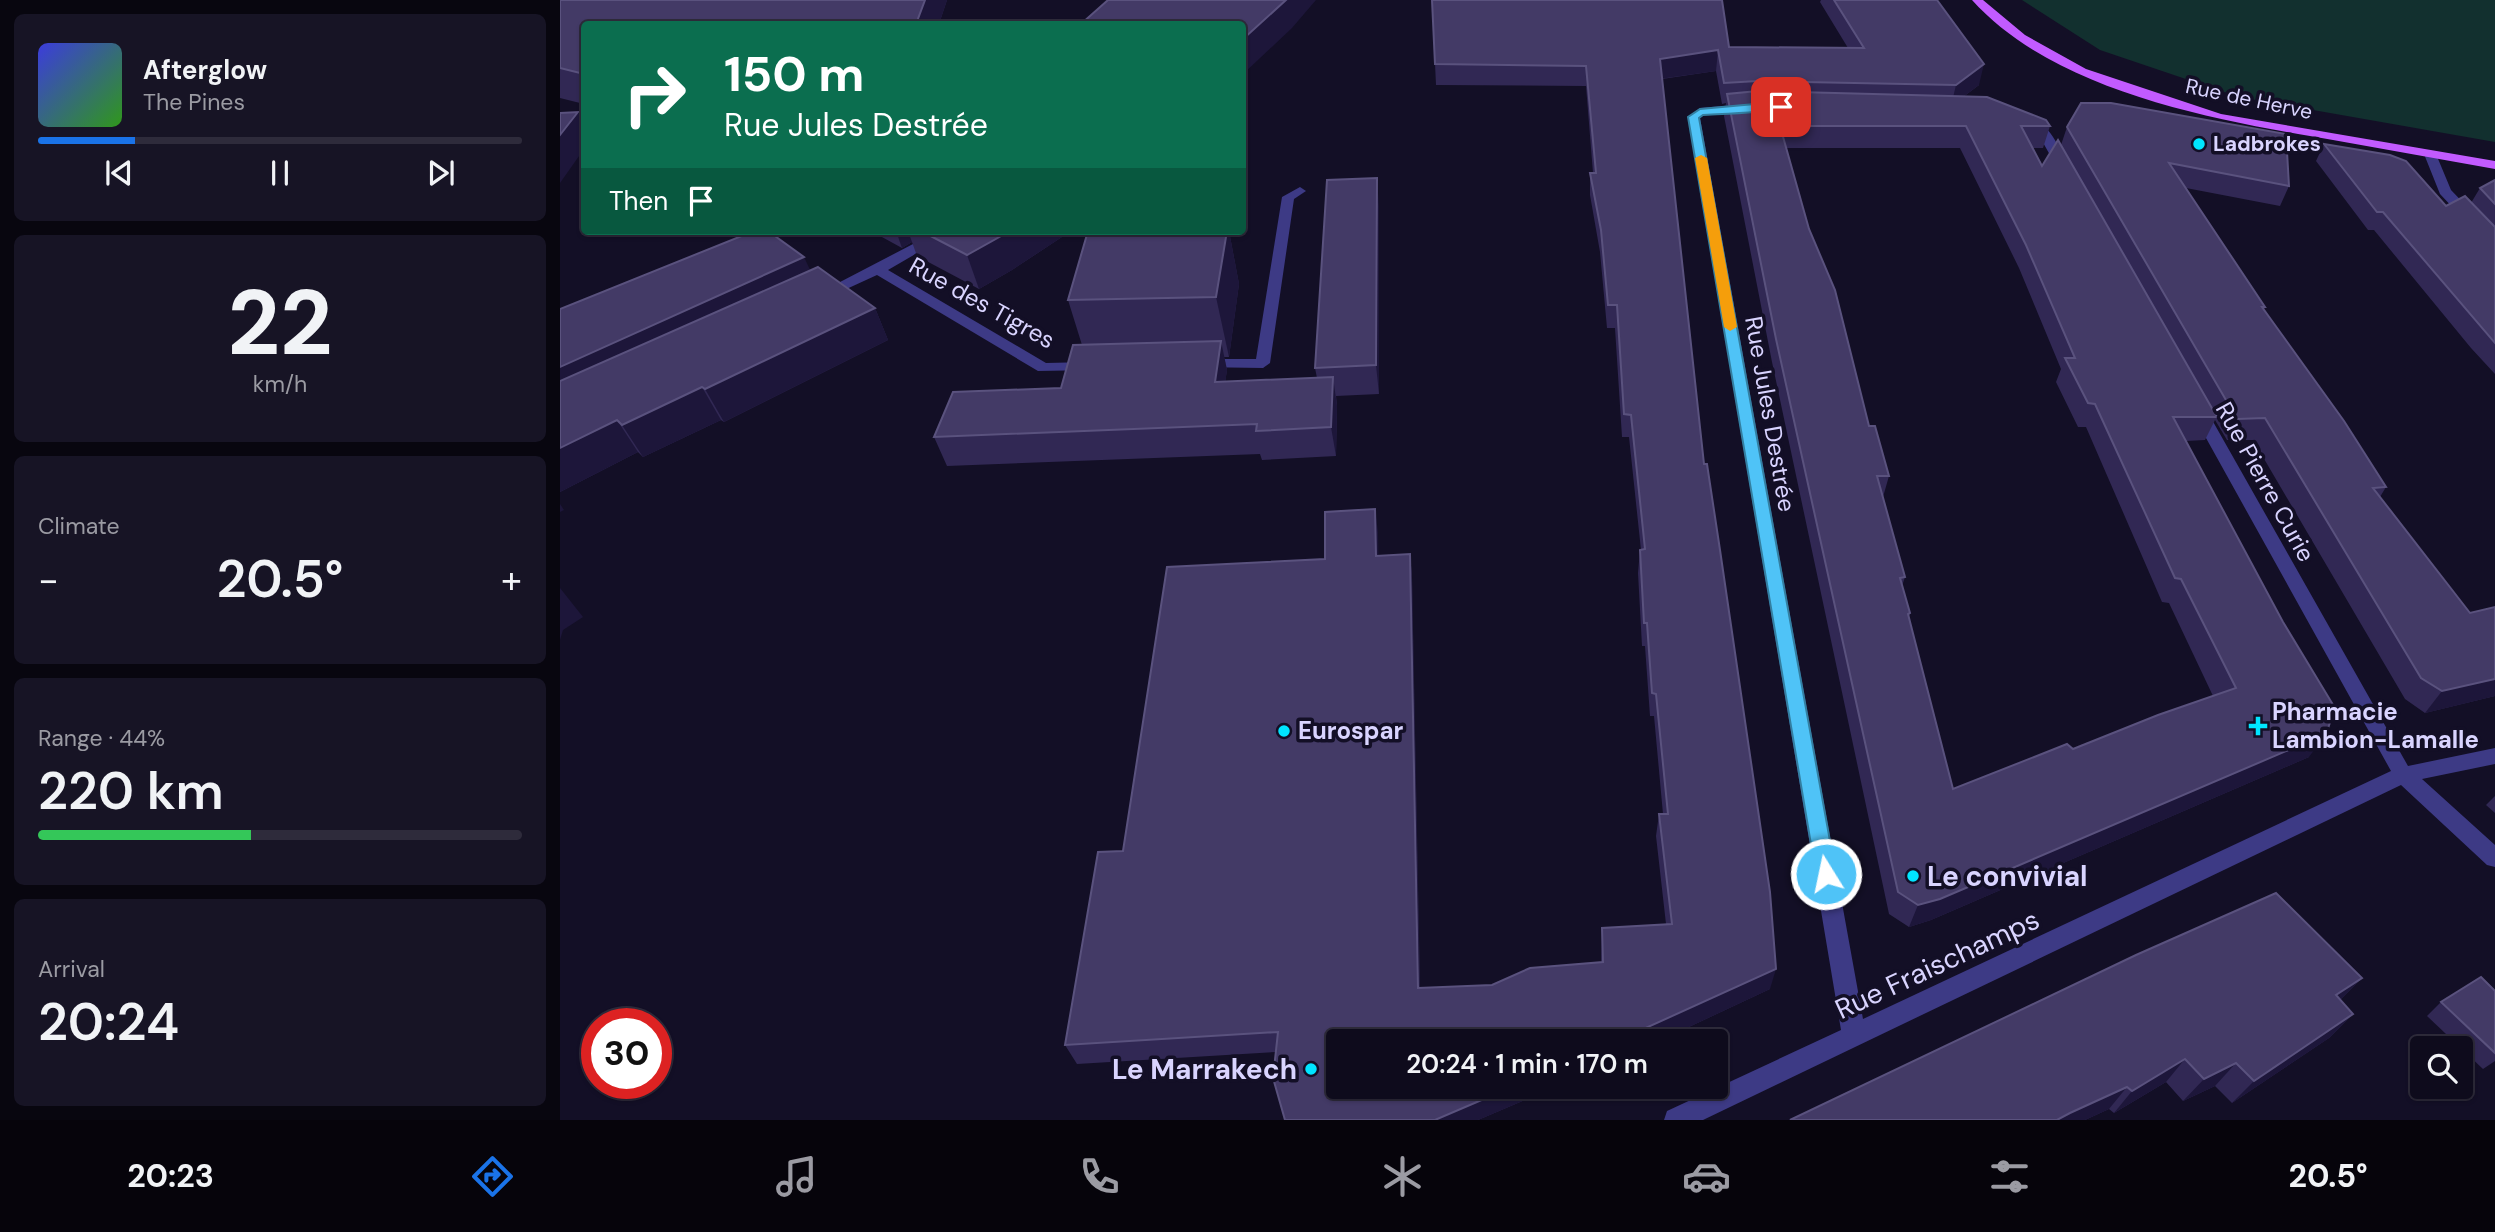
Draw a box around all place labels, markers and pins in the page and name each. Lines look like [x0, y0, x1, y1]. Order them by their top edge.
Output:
pin [1751, 77, 1811, 137]
place label: Ladbrokes [2213, 130, 2321, 158]
marker: Ladbrokes [2191, 136, 2207, 152]
place label: Pharmacie Lambion-Lamalle [2272, 696, 2479, 755]
place label: Eurospar [1298, 715, 1404, 746]
marker: Pharmacie Lambion-Lamalle [2250, 718, 2266, 734]
marker: Eurospar [1276, 723, 1292, 739]
place label: Le convivial [1927, 858, 2088, 895]
marker: Le convivial [1905, 868, 1921, 884]
place label: Le Marrakech [1112, 1051, 1297, 1088]
marker: Le Marrakech [1303, 1061, 1319, 1077]

